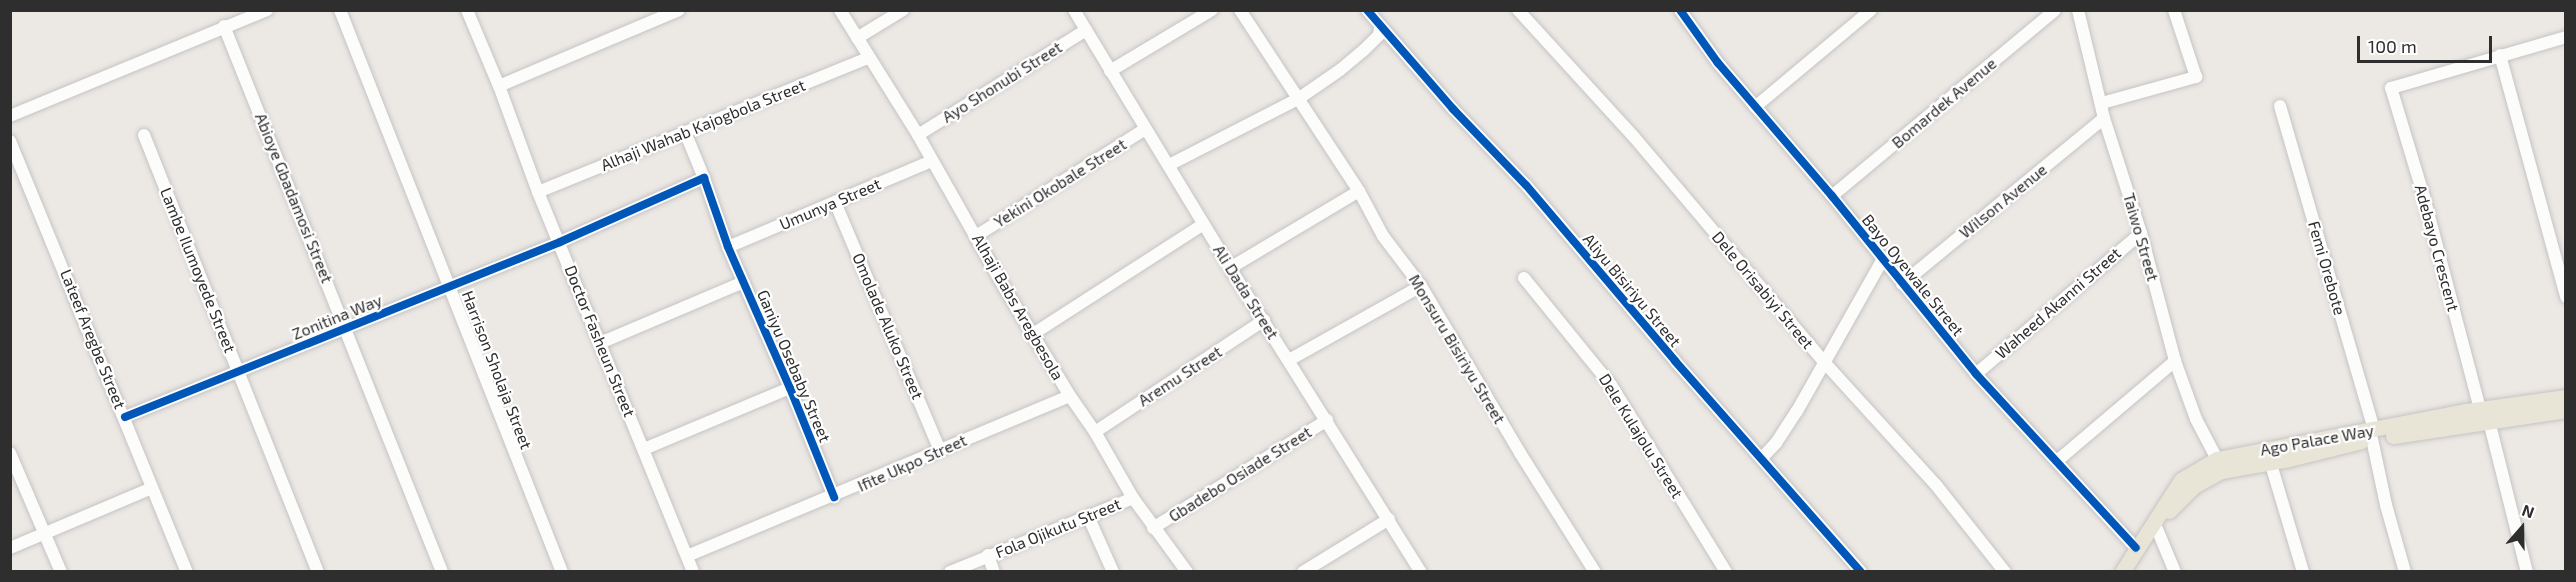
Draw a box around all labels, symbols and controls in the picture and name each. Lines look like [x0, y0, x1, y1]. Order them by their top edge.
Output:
scale bar [2360, 24, 2495, 62]
text: 100 m [2368, 35, 2417, 57]
street label: Ayo Shonubi Street [939, 37, 1065, 127]
street label: Bomardek Avenue [1888, 53, 2000, 153]
street label: Alhaji Wahab Kajogbola Street [598, 75, 808, 175]
street label: Abioye Gbadamosi Street [251, 110, 337, 286]
street label: Yekini Okobale Street [990, 134, 1130, 232]
street label: Wilson Avenue [1955, 160, 2051, 242]
street label: Umunya Street [776, 174, 884, 234]
street label: Adebayo Crescent [2411, 183, 2463, 313]
street label: Lambe Ilumoyede Street [156, 185, 240, 355]
street label: Taiwo Street [2119, 191, 2163, 283]
street label: Bayo Oyewale Street [1858, 210, 1968, 340]
street label: Femi Orebote [2304, 219, 2350, 317]
street label: Dele Orisabiyi Street [1708, 227, 1818, 353]
street label: Alhaji Babs Aregbesola [968, 230, 1068, 384]
street label: Aliyu Bisiriyu Street [1579, 230, 1685, 350]
street label: Ali Dada Street [1209, 241, 1283, 343]
street label: Waheed Akanni Street [1991, 243, 2125, 363]
street label: Omolade Aluko Street [848, 250, 928, 402]
street label: Doctor Fasheun Street [561, 262, 639, 420]
street label: Lateef Aregbe Street [56, 266, 130, 412]
street label: Monsuru Bisiriyu Street [1405, 271, 1509, 427]
street label: Ganiyu Osebaby Street [753, 287, 835, 445]
street label: Harrison Sholaja Street [458, 288, 536, 452]
street label: Zonitina Way [289, 290, 385, 344]
street label: Aremu Street [1135, 342, 1225, 410]
street label: Dele Kulajolu Street [1595, 370, 1687, 502]
street label: Ago Palace Way [2259, 421, 2375, 459]
street label: Gbadebo Osiade Street [1165, 422, 1315, 526]
street label: Ifite Ukpo Street [854, 430, 970, 496]
street label: Fola Ojikutu Street [992, 494, 1124, 562]
north arrow [2492, 498, 2552, 558]
text: N [2520, 500, 2537, 522]

